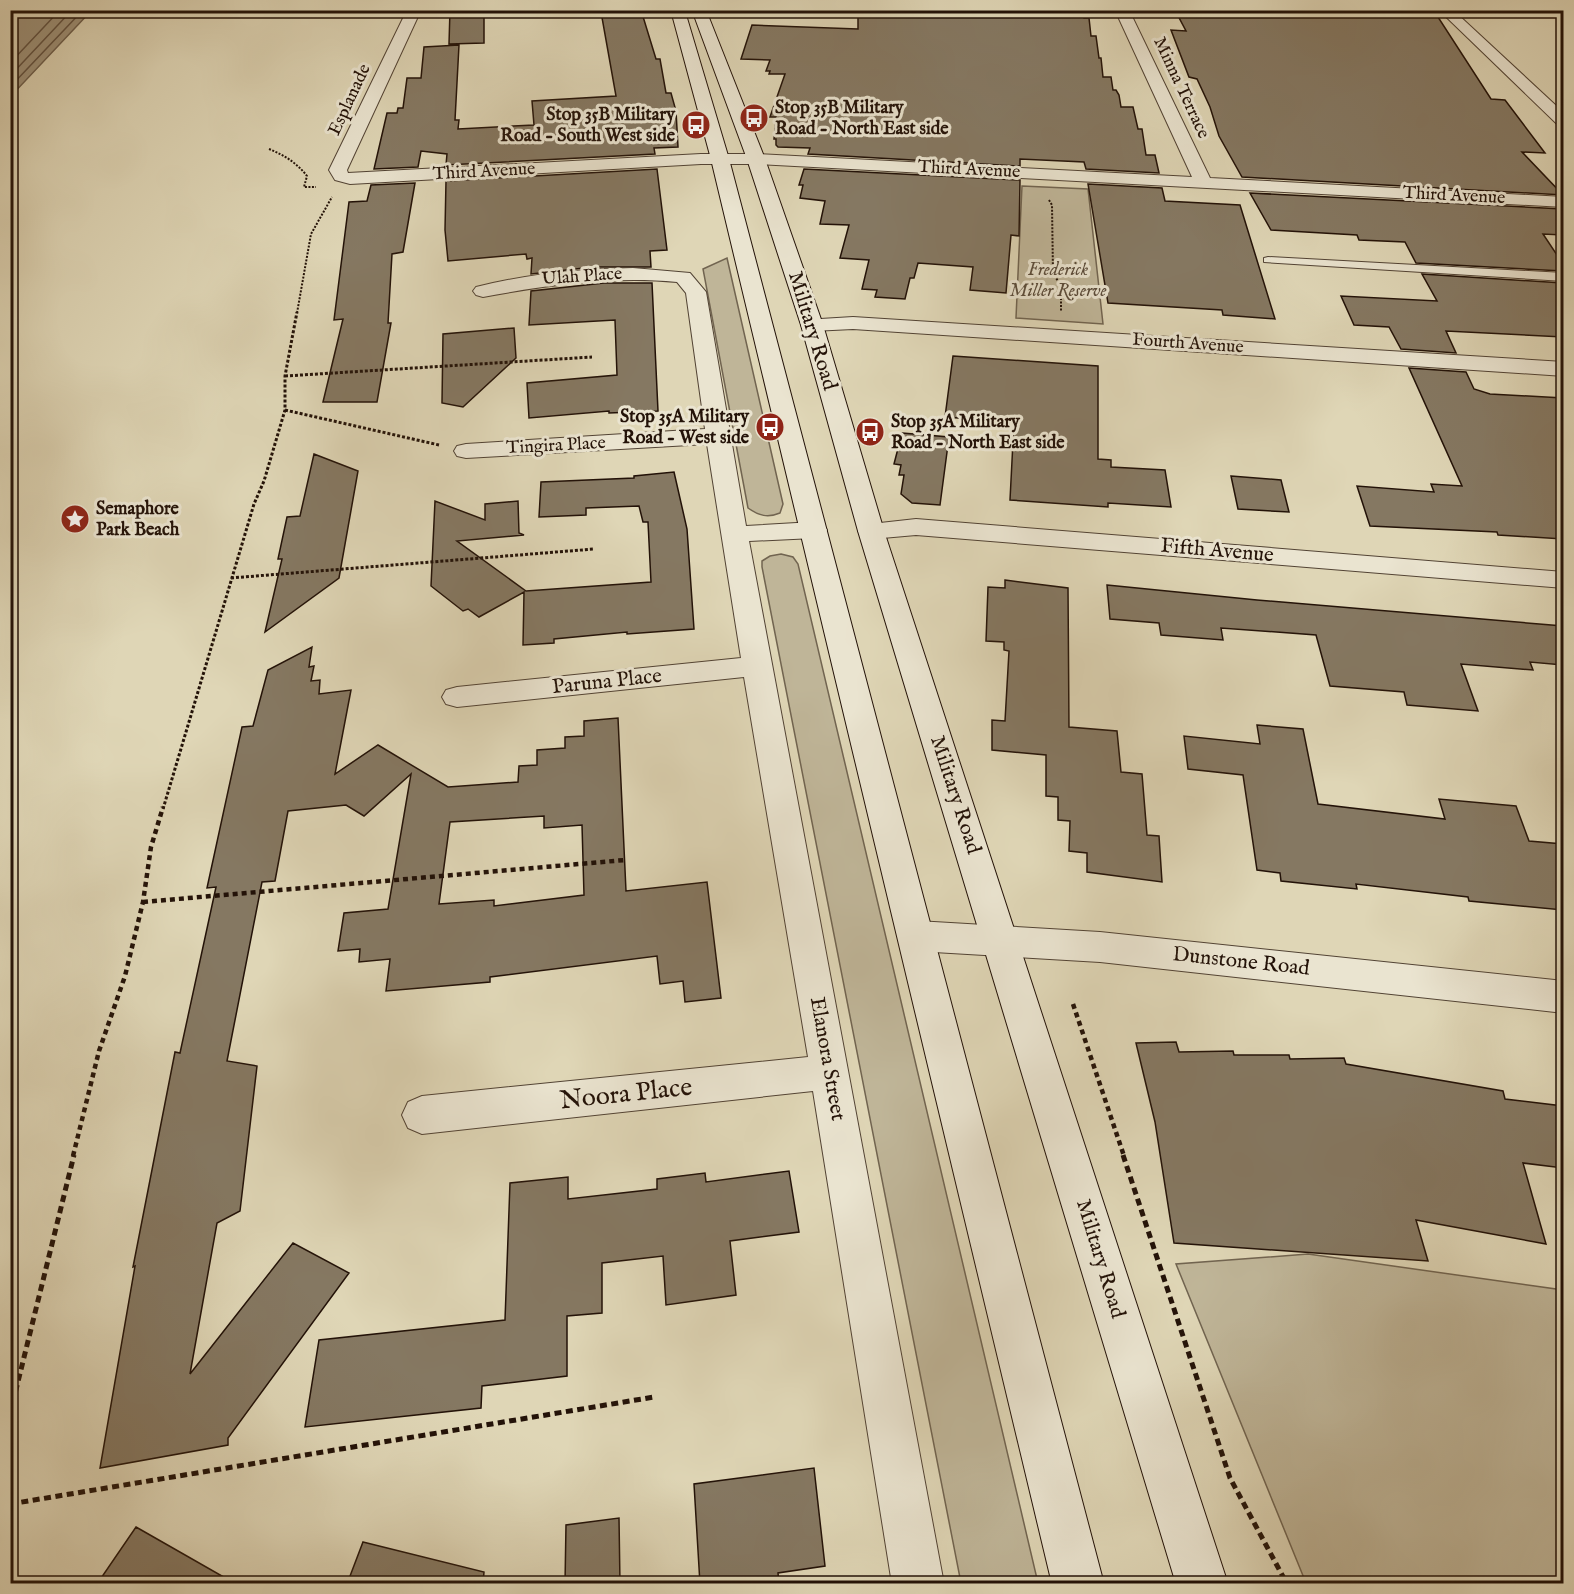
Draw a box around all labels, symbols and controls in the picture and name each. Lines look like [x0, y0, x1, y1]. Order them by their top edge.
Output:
street label: Minna Terrace [1147, 34, 1215, 142]
street label: Esplanade [323, 61, 377, 139]
place label: Stop 35B Military Road - North East side [775, 97, 949, 141]
bus stop icon: Stop 35B Military Road - North East side [738, 102, 770, 134]
place label: Stop 35B Military Road - South West side [500, 104, 676, 148]
bus stop icon: Stop 35B Military Road - South West side [680, 109, 712, 141]
street label: Third Avenue [917, 156, 1021, 184]
street label: Third Avenue [432, 158, 536, 186]
street label: Third Avenue [1402, 182, 1506, 210]
park label: Frederick Miller Reserve [1009, 259, 1107, 303]
street label: Ulah Place [541, 263, 623, 291]
street label: Military Road [781, 268, 843, 395]
street label: Fourth Avenue [1132, 329, 1244, 359]
place label: Stop 35A Military Road - West side [620, 406, 750, 450]
bus stop icon: Stop 35A Military Road - West side [754, 411, 786, 443]
place label: Stop 35A Military Road - North East side [891, 411, 1065, 455]
bus stop icon: Stop 35A Military Road - North East side [854, 416, 886, 448]
street label: Tingira Place [506, 432, 606, 460]
place label: Semaphore Park Beach [96, 498, 180, 542]
place icon: Semaphore Park Beach [59, 503, 91, 535]
street label: Fifth Avenue [1159, 533, 1275, 569]
street label: Paruna Place [551, 663, 664, 701]
street label: Military Road [923, 732, 987, 858]
street label: Dunstone Road [1171, 941, 1312, 983]
street label: Elanora Street [803, 995, 851, 1123]
street label: Noora Place [558, 1071, 694, 1117]
street label: Military Road [1069, 1196, 1131, 1323]

